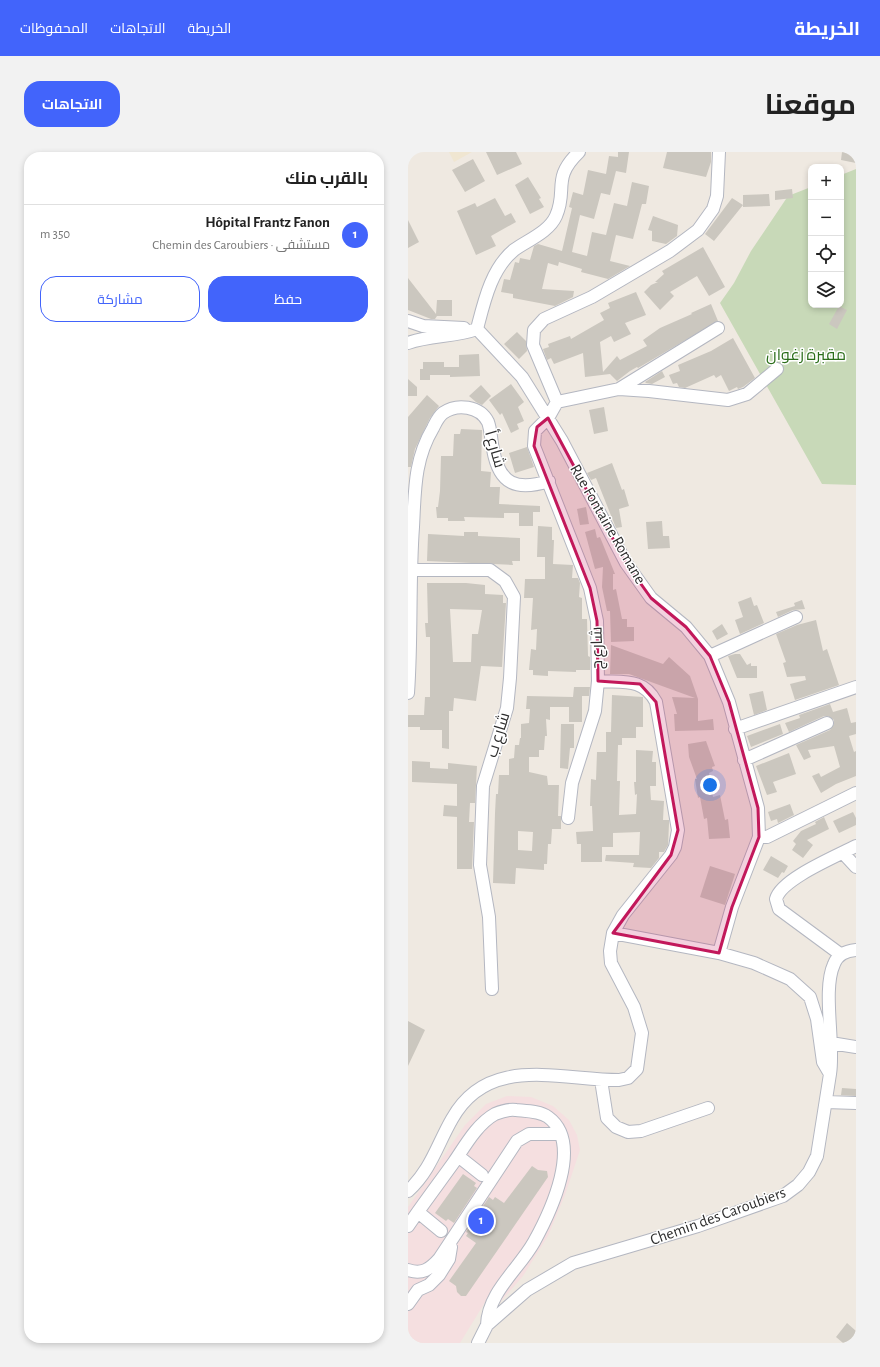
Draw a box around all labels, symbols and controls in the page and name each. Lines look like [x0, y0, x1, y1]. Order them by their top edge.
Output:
text: الخريطة [794, 20, 860, 39]
text: المحفوظات [20, 22, 88, 36]
text: الاتجاهات [110, 22, 166, 36]
text: الخريطة [188, 22, 231, 36]
button: الاتجاهات [24, 81, 120, 127]
text: موقعنا [765, 92, 856, 120]
map controls [808, 164, 844, 308]
button: + [808, 164, 844, 200]
text: بالقرب منك [285, 170, 368, 187]
button: − [808, 200, 844, 236]
text: Hôpital Frantz Fanon [205, 215, 330, 230]
text: 350 m [40, 228, 70, 241]
text: 1 [353, 228, 357, 241]
button: locate [808, 236, 844, 272]
text: مستشفى · Chemin des Caroubiers [152, 239, 330, 252]
button: layers [808, 272, 844, 308]
button: مشاركة [40, 276, 200, 322]
button: حفظ [208, 276, 368, 322]
park label: مقبرة زغوان [766, 347, 846, 365]
street label: شارع أ [479, 428, 510, 470]
street label: Rue Fontaine Romane [567, 461, 649, 587]
street label: شارع ج [588, 626, 608, 670]
street label: شارع ب [483, 710, 515, 760]
your location [700, 775, 720, 795]
street label: Chemin des Caroubiers [648, 1184, 788, 1248]
pin: 1 [468, 1206, 494, 1236]

